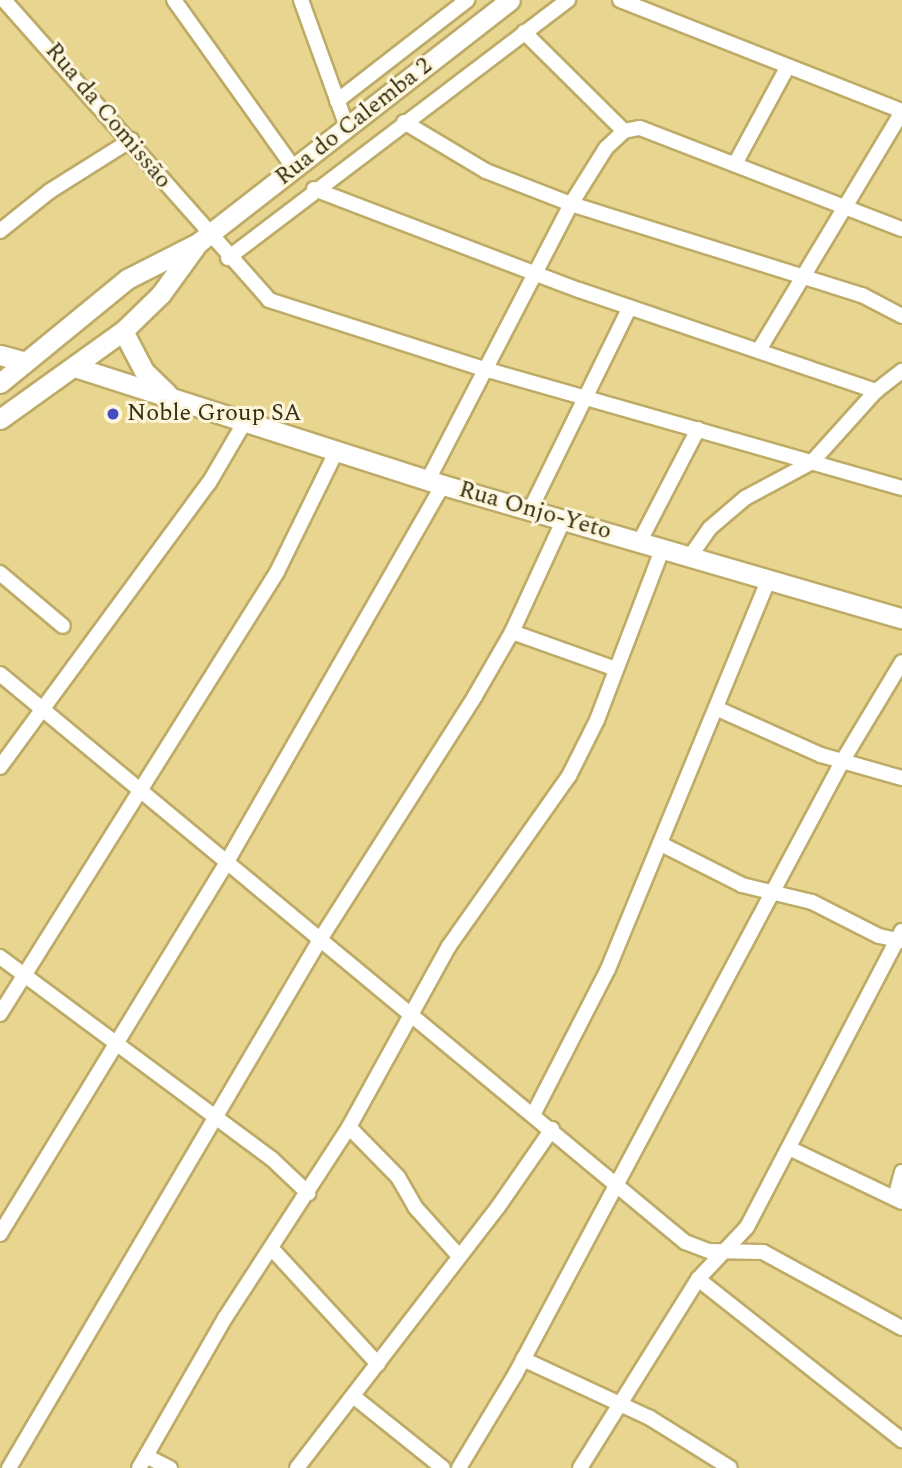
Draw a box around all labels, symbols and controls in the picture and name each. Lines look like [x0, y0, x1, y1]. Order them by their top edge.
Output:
street label: Rua da Comissão [39, 37, 177, 195]
street label: Rua do Calemba 2 [270, 52, 438, 192]
place label: Noble Group SA [127, 400, 302, 428]
marker: Noble Group SA [105, 406, 121, 422]
street label: Rua Onjo-Yeto [455, 475, 615, 547]

